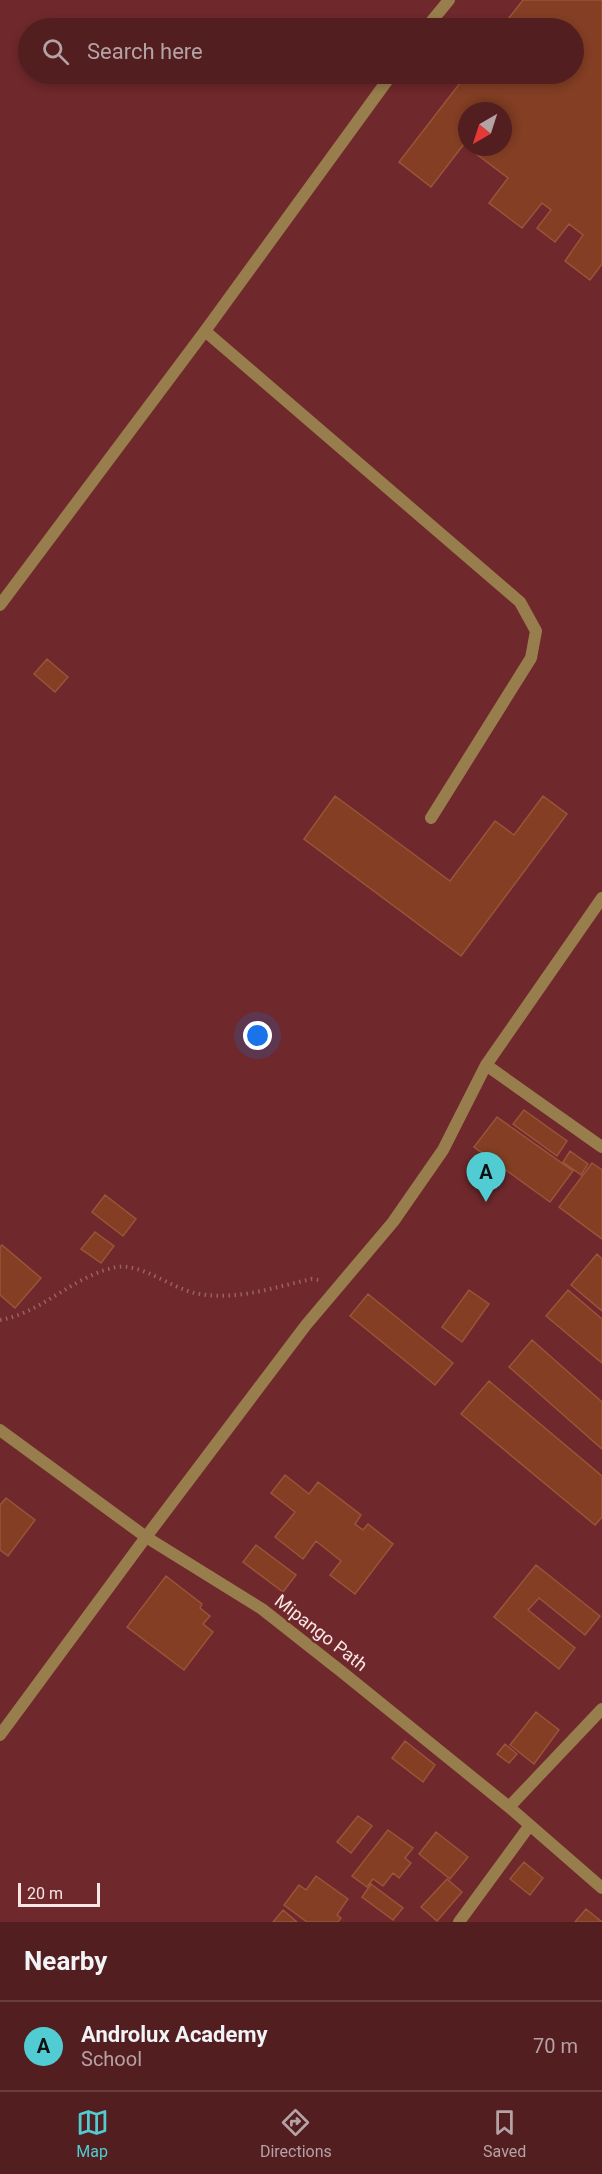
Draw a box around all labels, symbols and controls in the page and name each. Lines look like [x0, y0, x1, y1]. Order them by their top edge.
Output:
search box [18, 18, 584, 84]
icon: search [39, 35, 72, 68]
text: Search here [87, 39, 203, 64]
north arrow [458, 102, 512, 156]
your location [243, 1021, 272, 1050]
pin: A [466, 1152, 506, 1202]
street label: Mipango Path [271, 1590, 372, 1675]
scale bar [18, 1880, 100, 1908]
text: 20 m [27, 1884, 63, 1903]
text: Nearby [24, 1946, 107, 1976]
text: Androlux Academy [81, 2022, 268, 2047]
text: A [37, 2034, 50, 2058]
text: 70 m [533, 2034, 578, 2058]
text: School [81, 2047, 142, 2071]
tab: Map [76, 2106, 109, 2161]
tab: Directions [260, 2106, 332, 2161]
tab: Saved [483, 2106, 526, 2161]

